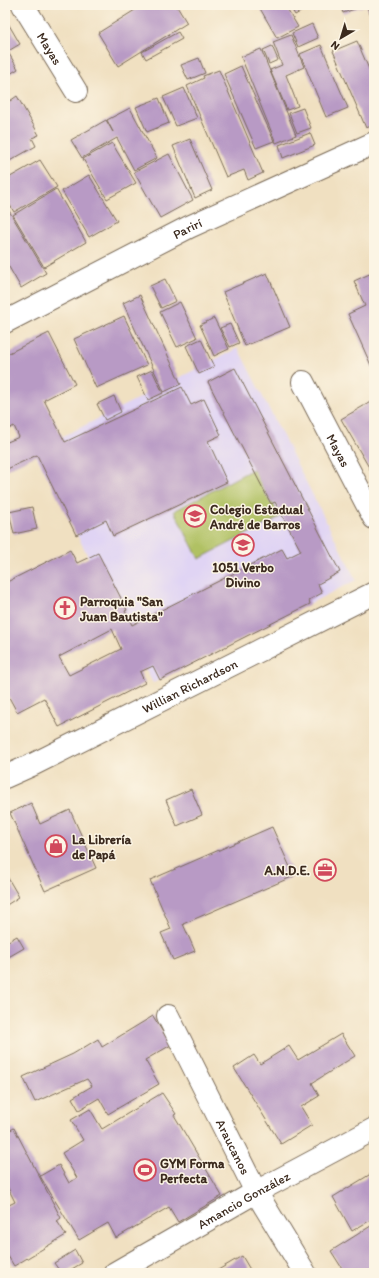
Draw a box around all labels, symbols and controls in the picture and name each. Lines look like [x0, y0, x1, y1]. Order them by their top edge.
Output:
north arrow [321, 18, 361, 58]
street label: Mayas [34, 30, 65, 68]
text: N [328, 38, 342, 53]
street label: Parirí [170, 214, 205, 242]
street label: Mayas [324, 431, 354, 470]
place label: Colegio Estadual André de Barros [209, 502, 304, 532]
school or university icon: Colegio Estadual André de Barros [182, 503, 208, 529]
school or university icon: 1051 Verbo Divino [230, 532, 256, 558]
place label: 1051 Verbo Divino [212, 560, 274, 590]
place label: Parroquia "San Juan Bautista" [79, 594, 164, 624]
church icon: Parroquia "San Juan Bautista" [52, 595, 78, 621]
street label: Willian Richardson [139, 655, 240, 716]
place label: La Librería de Papá [72, 832, 132, 863]
shop icon: La Librería de Papá [43, 833, 69, 859]
office icon: A.N.D.E. [312, 857, 338, 883]
place label: A.N.D.E. [264, 863, 310, 878]
street label: Araucanos [213, 1116, 253, 1177]
place label: GYM Forma Perfecta [160, 1156, 225, 1186]
sports icon: GYM Forma Perfecta [132, 1157, 158, 1183]
street label: Amancio González [195, 1168, 292, 1232]

